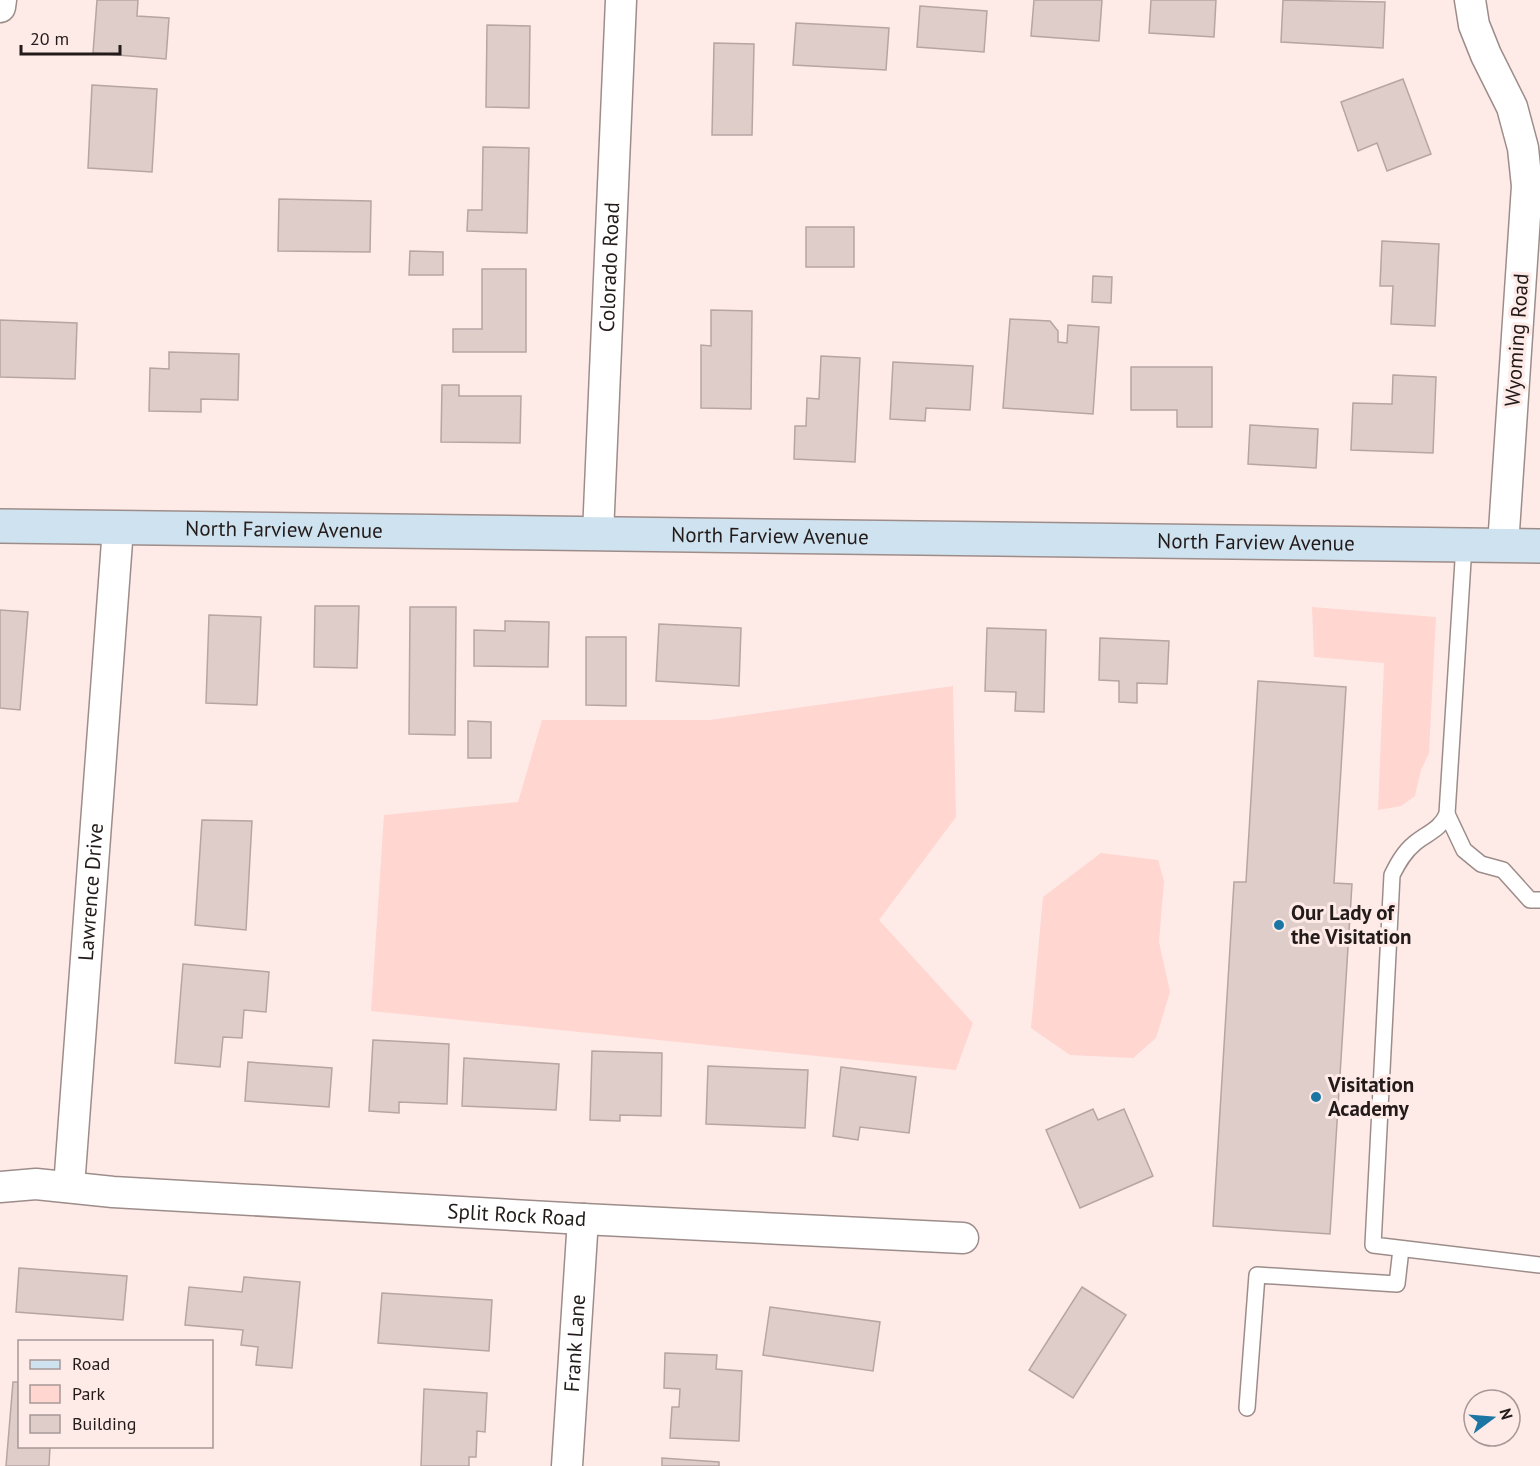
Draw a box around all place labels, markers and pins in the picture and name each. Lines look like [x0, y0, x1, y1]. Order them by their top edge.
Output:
place label: Our Lady of the Visitation [1291, 899, 1411, 950]
marker: Our Lady of the Visitation [1272, 918, 1286, 932]
place label: Visitation Academy [1327, 1071, 1414, 1122]
marker: Visitation Academy [1309, 1090, 1323, 1104]

